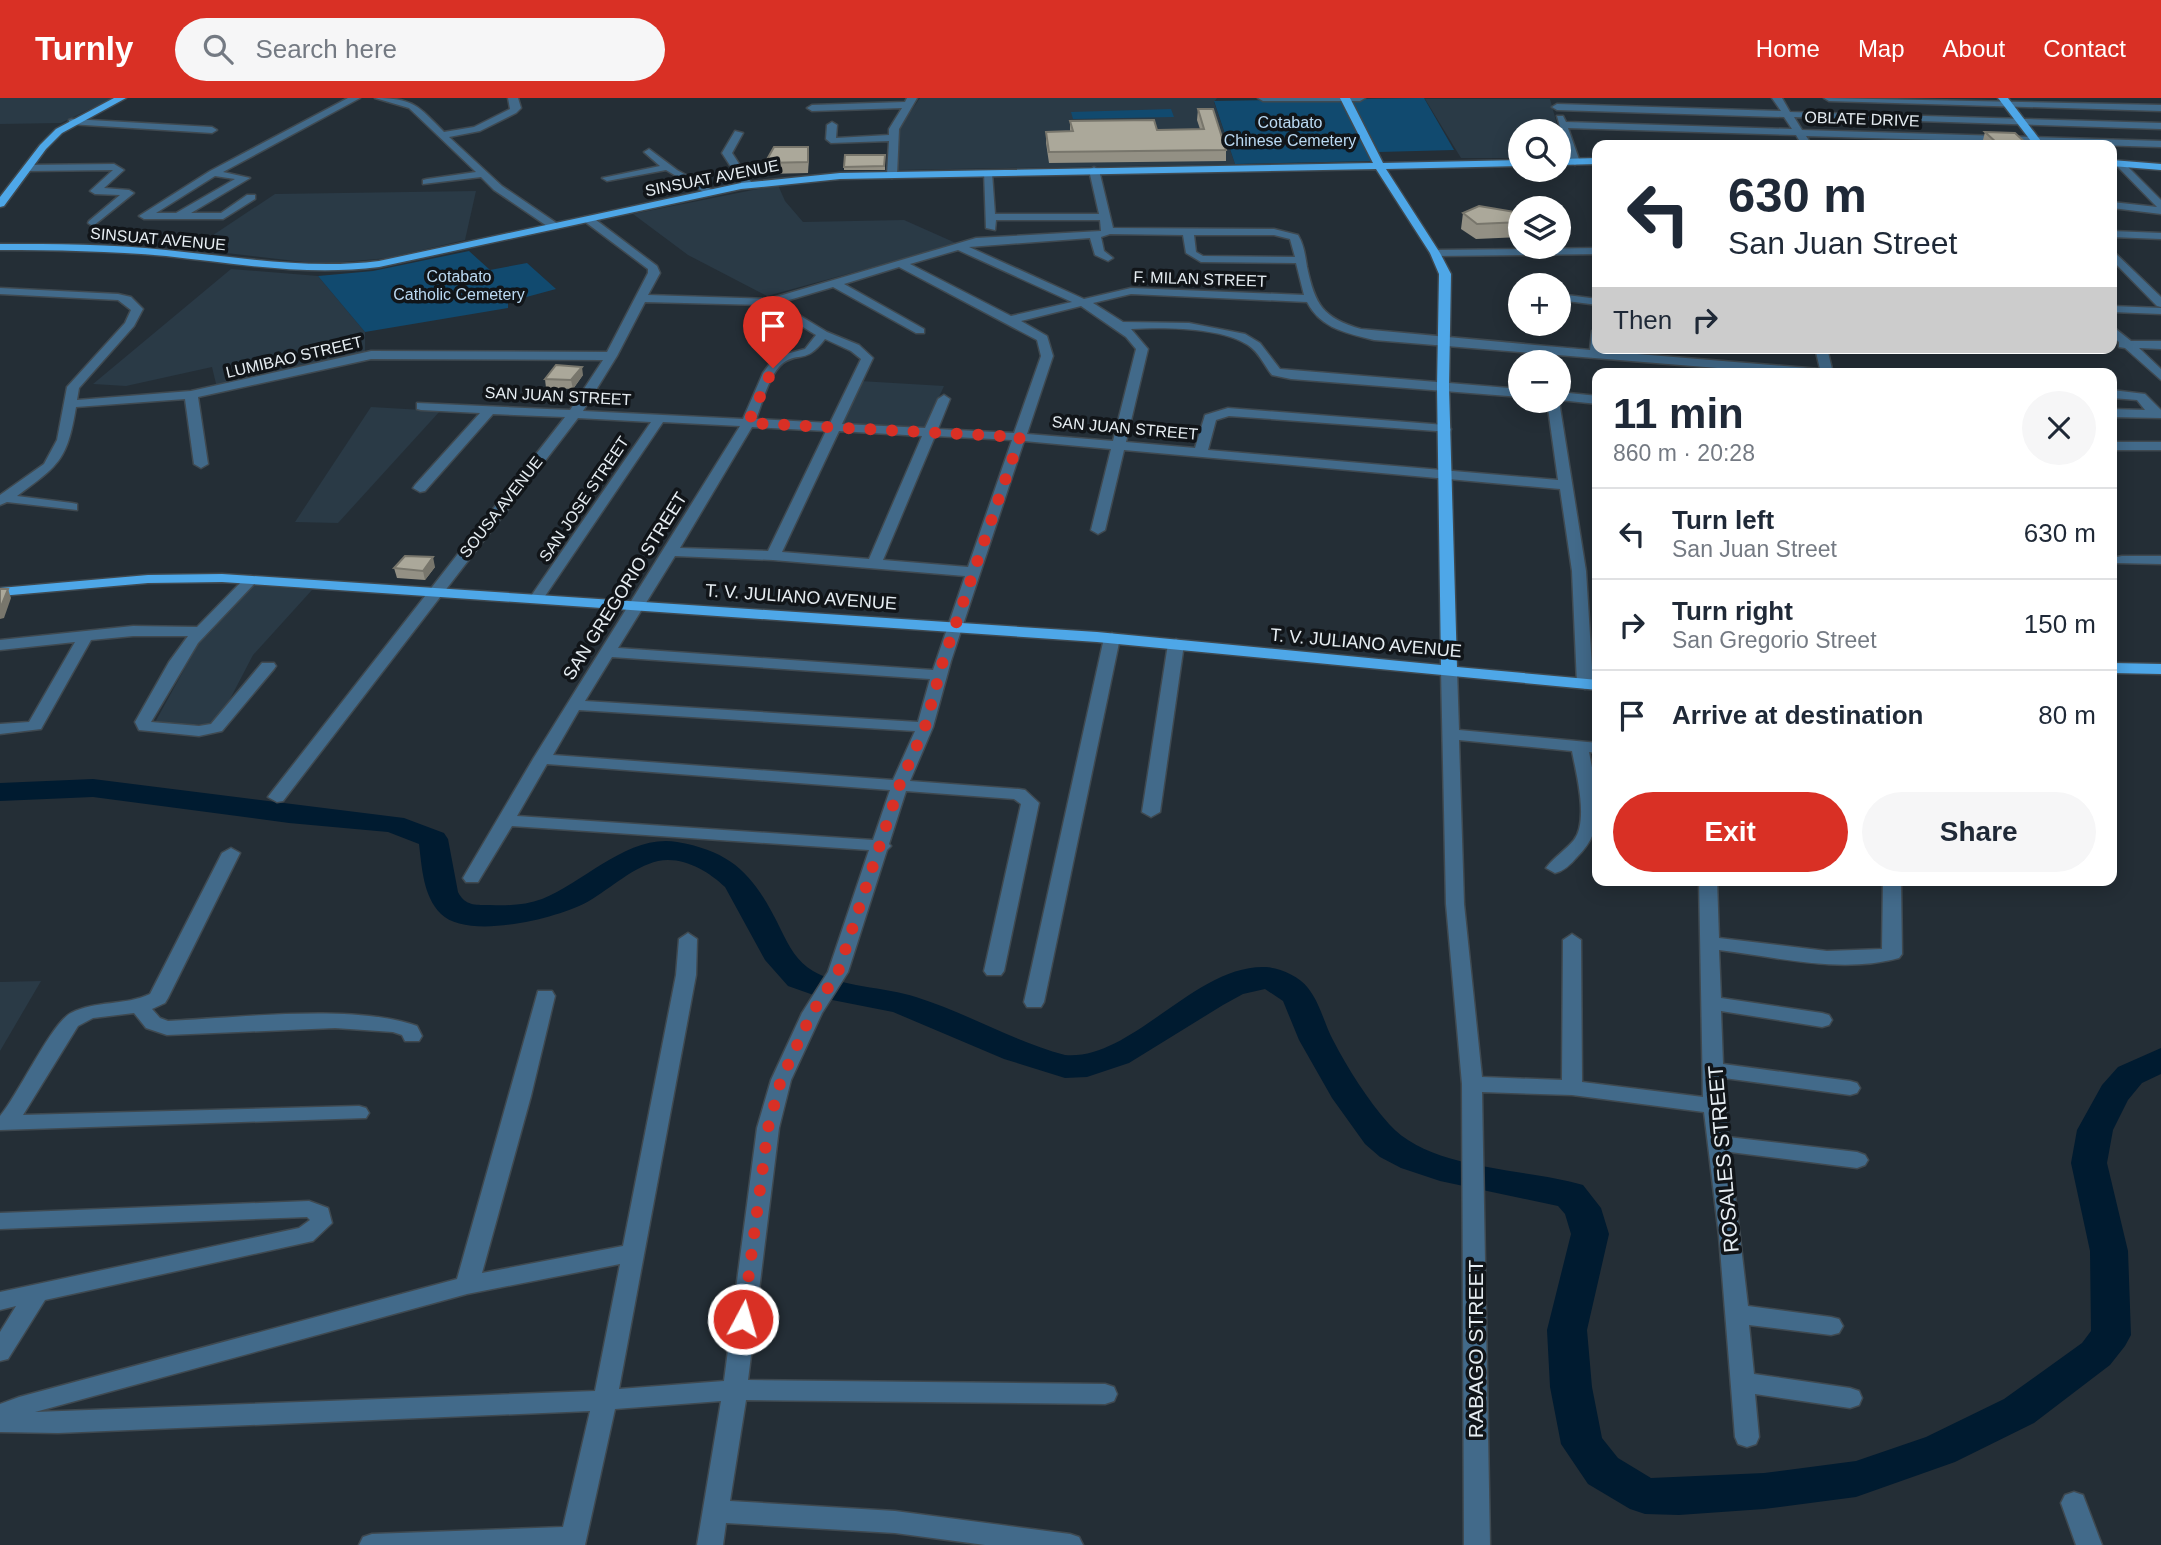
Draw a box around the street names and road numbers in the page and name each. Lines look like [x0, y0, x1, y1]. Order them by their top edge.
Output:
street label: OBLATE DRIVE [1804, 108, 1920, 130]
street label: SINSUAT AVENUE [644, 157, 780, 199]
street label: SINSUAT AVENUE [89, 225, 227, 253]
street label: F. MILAN STREET [1133, 268, 1267, 290]
street label: LUMIBAO STREET [224, 333, 364, 381]
street label: SAN JUAN STREET [484, 384, 632, 408]
street label: SAN JUAN STREET [1051, 413, 1199, 443]
street label: SAN JOSE STREET [536, 433, 632, 565]
street label: SOUSA AVENUE [456, 453, 546, 561]
street label: SAN GREGORIO STREET [559, 489, 691, 683]
street label: T. V. JULIANO AVENUE [704, 580, 898, 614]
street label: T. V. JULIANO AVENUE [1269, 625, 1463, 661]
street label: ROSALES STREET [1703, 1064, 1743, 1254]
street label: RABAGO STREET [1464, 1260, 1487, 1438]

